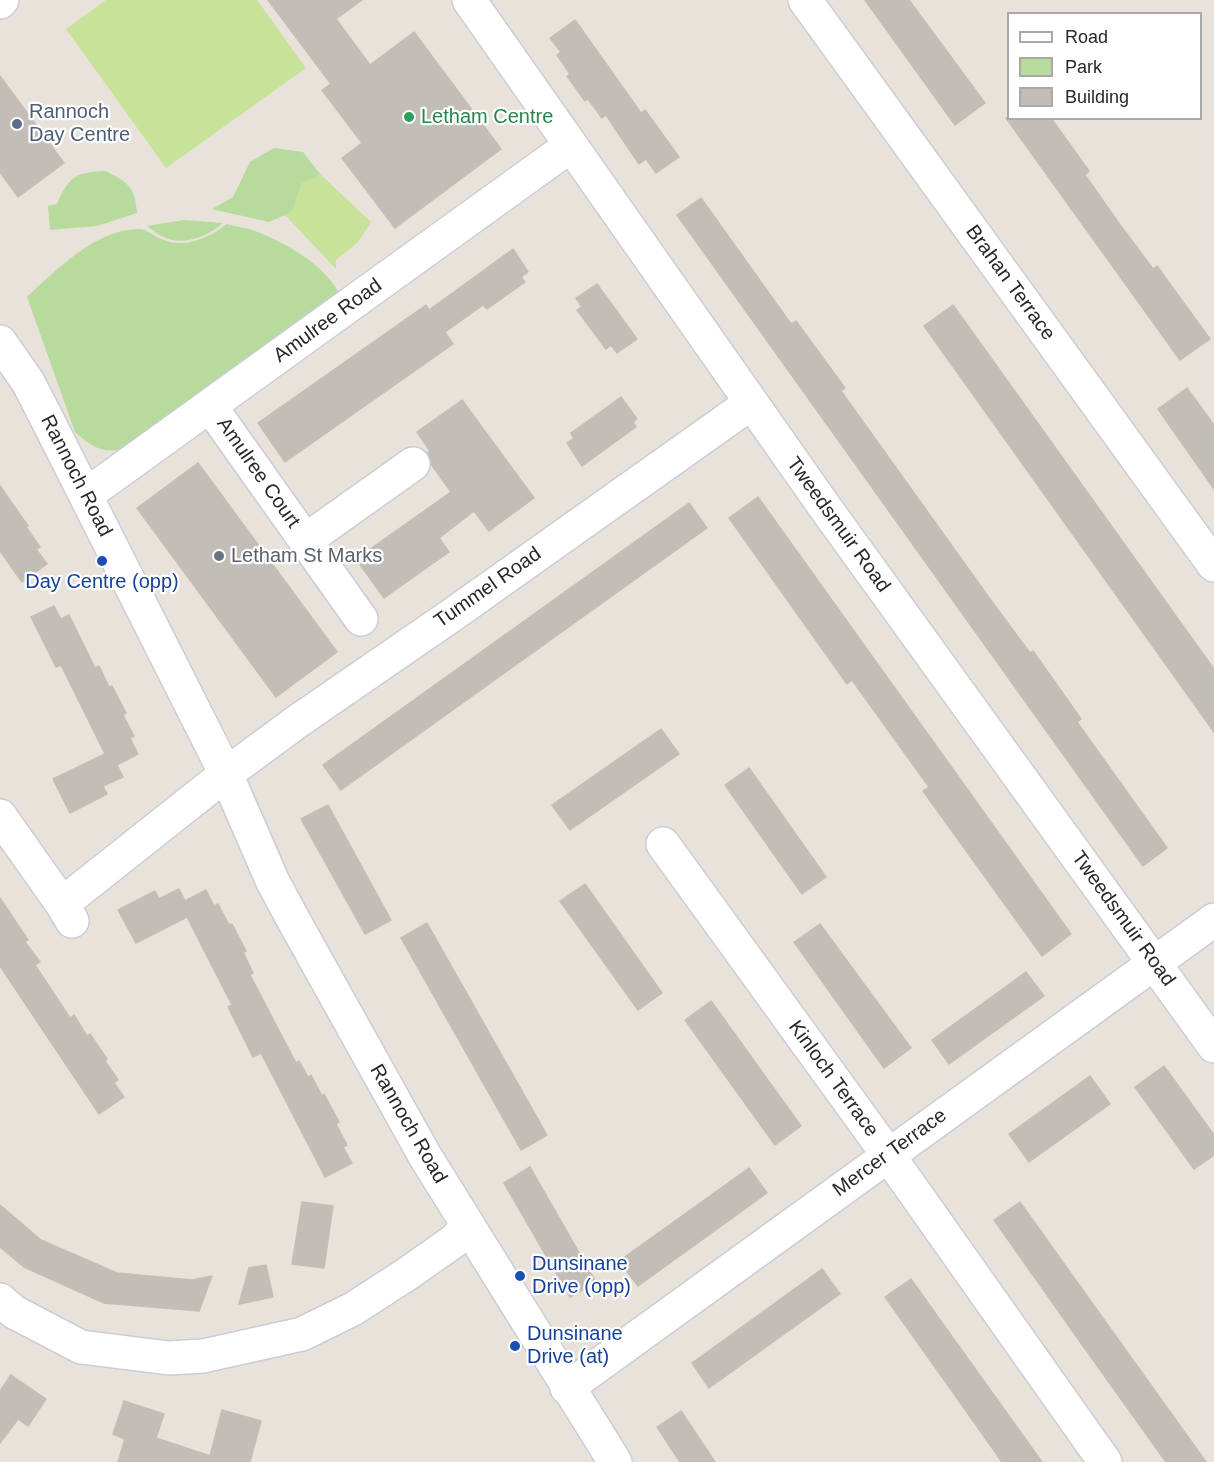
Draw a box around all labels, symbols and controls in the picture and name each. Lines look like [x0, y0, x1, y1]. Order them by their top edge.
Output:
legend [1007, 12, 1202, 120]
text: Road [1065, 27, 1108, 47]
text: Park [1065, 57, 1102, 77]
text: Building [1065, 87, 1129, 107]
place label: Rannoch Day Centre [29, 100, 130, 147]
place label: Letham Centre [421, 105, 553, 129]
marker: Letham Centre [402, 110, 416, 124]
marker: Rannoch Day Centre [10, 117, 24, 131]
street label: Brahan Terrace [960, 221, 1060, 345]
street label: Amulree Road [269, 274, 387, 368]
street label: Rannoch Road [35, 411, 117, 541]
street label: Amulree Court [211, 413, 305, 533]
street label: Tweedsmuir Road [781, 453, 895, 597]
street label: Tummel Road [430, 542, 546, 634]
place label: Letham St Marks [231, 544, 382, 568]
marker: Letham St Marks [212, 549, 226, 563]
marker: Day Centre (opp) [95, 554, 109, 568]
place label: Day Centre (opp) [25, 570, 179, 594]
street label: Tweedsmuir Road [1066, 847, 1180, 991]
street label: Kinloch Terrace [783, 1016, 883, 1142]
street label: Rannoch Road [364, 1060, 452, 1188]
street label: Mercer Terrace [829, 1104, 951, 1202]
place label: Dunsinane Drive (opp) [532, 1252, 631, 1299]
marker: Dunsinane Drive (opp) [513, 1269, 527, 1283]
place label: Dunsinane Drive (at) [527, 1322, 623, 1369]
marker: Dunsinane Drive (at) [508, 1339, 522, 1353]

